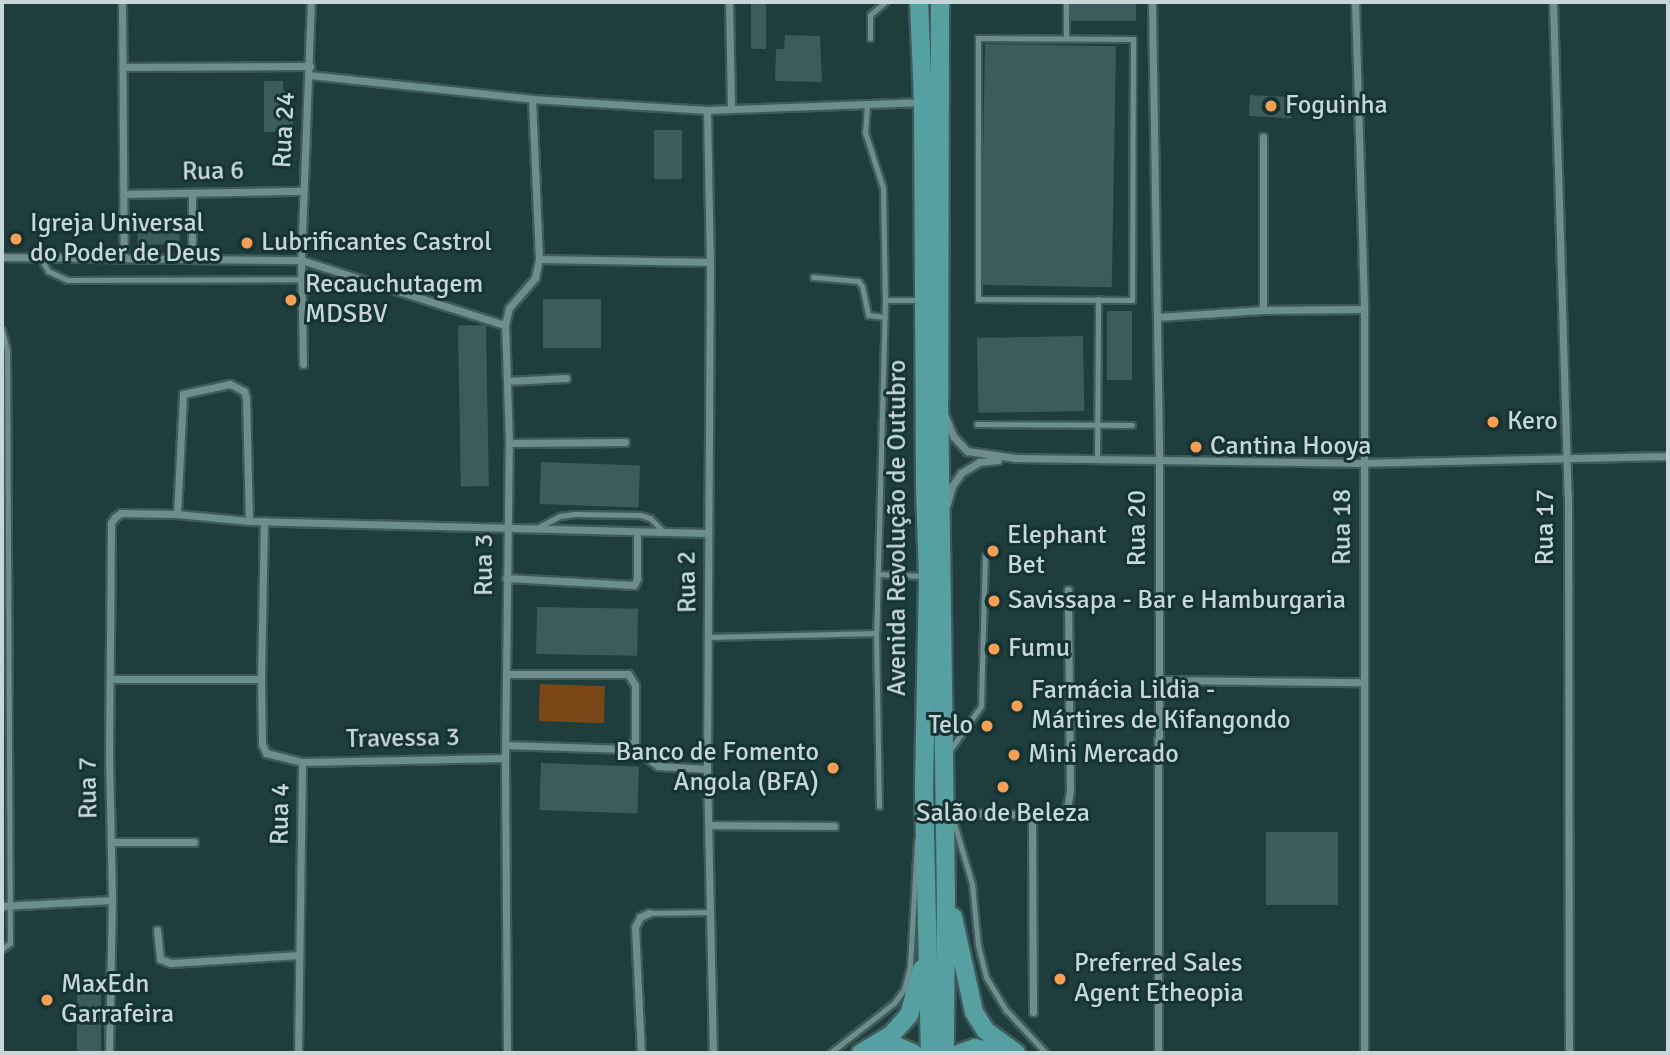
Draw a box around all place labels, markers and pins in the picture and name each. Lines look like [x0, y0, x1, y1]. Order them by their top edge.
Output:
place label: Foguinha [1285, 90, 1388, 122]
marker: Foguinha [1263, 98, 1279, 114]
place label: Igreja Universal do Poder de Deus [30, 208, 221, 270]
place label: Lubrificantes Castrol [261, 227, 492, 259]
marker: Igreja Universal do Poder de Deus [8, 231, 24, 247]
marker: Lubrificantes Castrol [239, 235, 255, 251]
place label: Recauchutagem MDSBV [305, 269, 483, 330]
marker: Recauchutagem MDSBV [283, 292, 299, 308]
place label: Kero [1507, 406, 1558, 438]
marker: Kero [1485, 414, 1501, 430]
place label: Cantina Hooya [1210, 431, 1372, 463]
marker: Cantina Hooya [1188, 439, 1204, 455]
place label: Elephant Bet [1007, 520, 1107, 582]
marker: Elephant Bet [985, 543, 1001, 559]
place label: Savissapa - Bar e Hamburgaria [1008, 585, 1346, 617]
marker: Savissapa - Bar e Hamburgaria [986, 593, 1002, 609]
place label: Fumu [1008, 633, 1070, 665]
marker: Fumu [986, 641, 1002, 657]
place label: Farmácia Lildia - Mártires de Kifangondo [1031, 675, 1291, 736]
marker: Farmácia Lildia - Mártires de Kifangondo [1009, 698, 1025, 714]
place label: Telo [928, 710, 973, 742]
marker: Telo [979, 718, 995, 734]
place label: Banco de Fomento Angola (BFA) [615, 737, 819, 798]
place label: Mini Mercado [1028, 739, 1179, 771]
marker: Mini Mercado [1006, 747, 1022, 763]
marker: Banco de Fomento Angola (BFA) [825, 760, 841, 776]
marker: Salão de Beleza [995, 779, 1011, 795]
place label: Salão de Beleza [916, 798, 1090, 830]
place label: Preferred Sales Agent Etheopia [1074, 948, 1244, 1010]
place label: MaxEdn Garrafeira [61, 969, 174, 1030]
marker: Preferred Sales Agent Etheopia [1052, 971, 1068, 987]
marker: MaxEdn Garrafeira [39, 992, 55, 1008]

